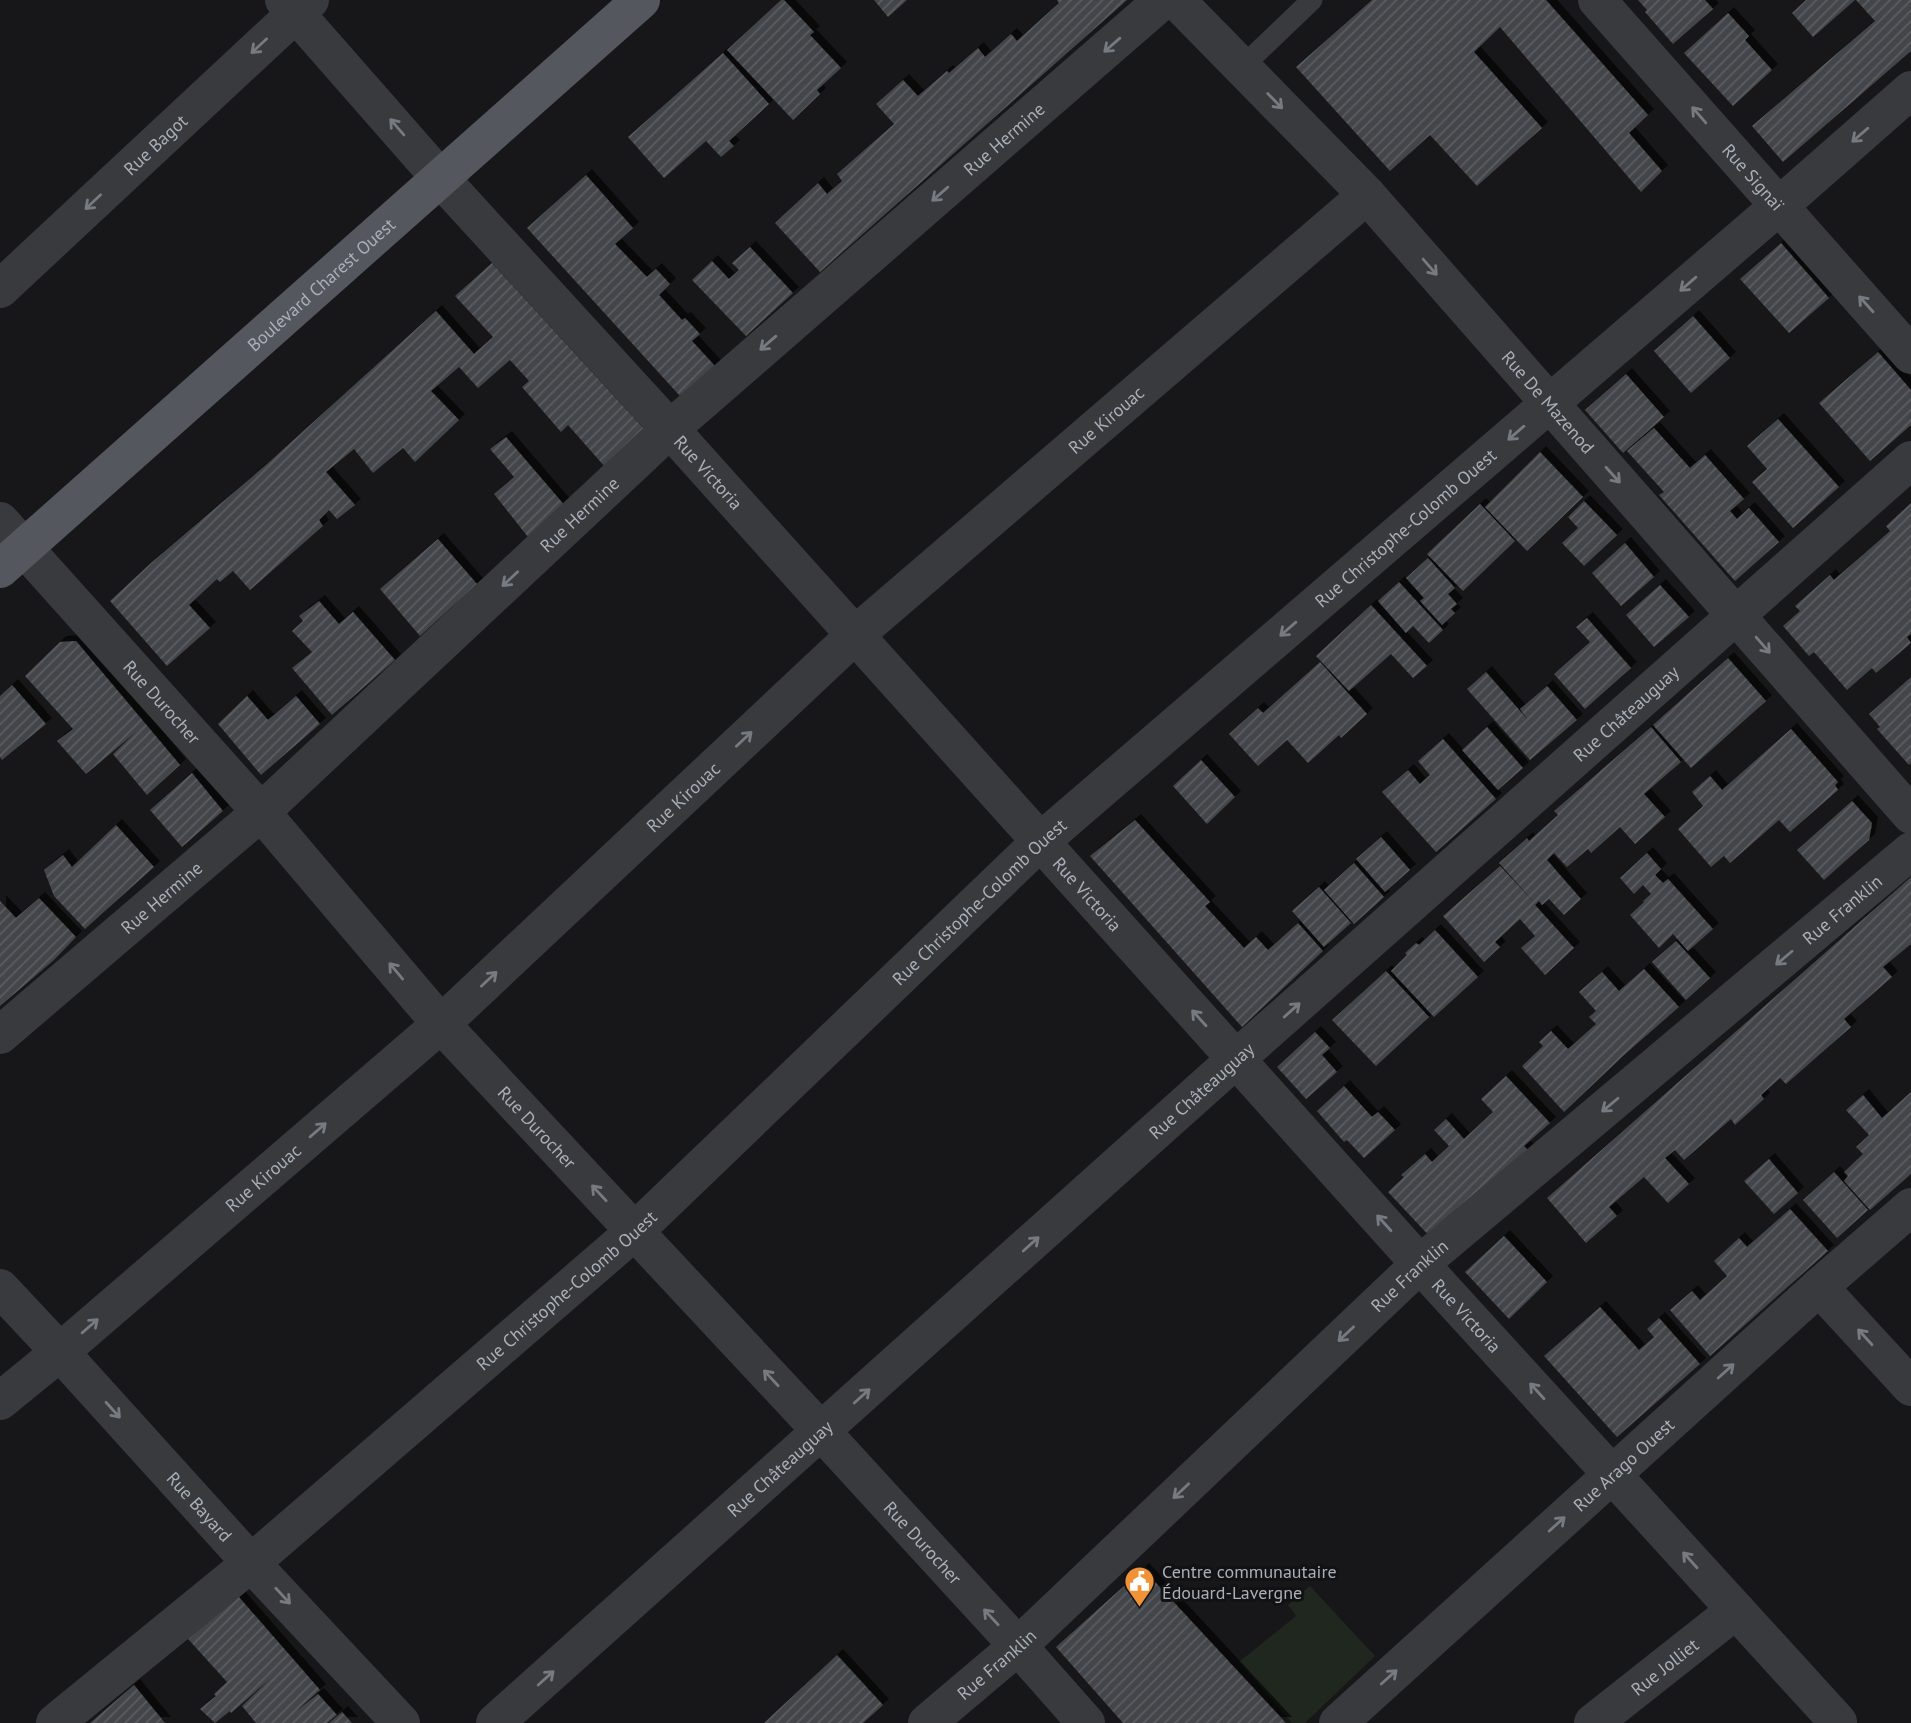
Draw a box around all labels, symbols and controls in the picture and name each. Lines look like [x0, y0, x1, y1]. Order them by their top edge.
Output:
one-way arrow [1103, 37, 1121, 53]
one-way arrow [251, 38, 268, 55]
one-way arrow [1266, 93, 1283, 110]
street label: Rue Hermine [958, 97, 1049, 180]
one-way arrow [1690, 107, 1707, 124]
street label: Rue Bagot [118, 109, 192, 180]
one-way arrow [389, 119, 405, 137]
one-way arrow [1851, 127, 1869, 143]
street label: Rue Signaï [1718, 138, 1790, 216]
one-way arrow [931, 186, 949, 202]
one-way arrow [85, 193, 102, 210]
street label: Boulevard Charest Ouest [242, 213, 399, 356]
one-way arrow [1422, 258, 1438, 276]
one-way arrow [1680, 276, 1698, 292]
one-way arrow [1858, 295, 1874, 313]
one-way arrow [760, 335, 778, 351]
street label: Rue De Mazenod [1497, 346, 1600, 458]
street label: Rue Kirouac [1063, 381, 1148, 458]
one-way arrow [1507, 425, 1525, 441]
street label: Rue Victoria [669, 430, 748, 514]
street label: Rue Christophe-Colomb Ouest [1310, 443, 1501, 612]
one-way arrow [1605, 466, 1621, 484]
street label: Rue Hermine [535, 472, 623, 557]
one-way arrow [501, 571, 519, 587]
one-way arrow [1279, 621, 1297, 637]
one-way arrow [1755, 636, 1771, 654]
street label: Rue Durocher [119, 655, 206, 749]
street label: Rue Châteauguay [1568, 660, 1684, 766]
one-way arrow [735, 731, 752, 748]
street label: Rue Kirouac [641, 757, 724, 837]
street label: Rue Christophe-Colomb Ouest [887, 813, 1071, 990]
street label: Rue Victoria [1048, 852, 1127, 936]
street label: Rue Hermine [116, 856, 207, 939]
street label: Rue Franklin [1797, 869, 1886, 949]
one-way arrow [1775, 950, 1793, 966]
one-way arrow [388, 962, 404, 980]
one-way arrow [480, 971, 497, 988]
one-way arrow [1282, 1002, 1300, 1018]
one-way arrow [1191, 1009, 1207, 1027]
street label: Rue Châteauguay [1144, 1037, 1259, 1144]
street label: Rue Durocher [493, 1081, 581, 1173]
one-way arrow [1601, 1097, 1619, 1112]
one-way arrow [309, 1122, 327, 1138]
street label: Rue Kirouac [220, 1139, 305, 1216]
one-way arrow [591, 1185, 608, 1202]
street label: Rue Christophe-Colomb Ouest [471, 1205, 661, 1375]
one-way arrow [1376, 1214, 1392, 1232]
street label: Rue Franklin [1365, 1234, 1452, 1317]
one-way arrow [1022, 1235, 1039, 1252]
street label: Rue Victoria [1427, 1273, 1506, 1357]
one-way arrow [81, 1318, 99, 1334]
one-way arrow [1338, 1326, 1355, 1343]
one-way arrow [1857, 1328, 1873, 1346]
one-way arrow [1717, 1363, 1734, 1380]
one-way arrow [763, 1369, 780, 1387]
one-way arrow [1529, 1383, 1545, 1401]
one-way arrow [853, 1388, 871, 1404]
one-way arrow [105, 1401, 121, 1419]
street label: Rue Arago Ouest [1568, 1413, 1678, 1516]
street label: Rue Châteauguay [722, 1414, 837, 1521]
street label: Rue Bayard [162, 1467, 237, 1546]
one-way arrow [1172, 1483, 1190, 1499]
street label: Rue Durocher [879, 1496, 967, 1589]
one-way arrow [1548, 1516, 1566, 1532]
one-way arrow [1682, 1552, 1699, 1569]
place label: Centre communautaire Édouard-Lavergne [1162, 1560, 1337, 1604]
public building icon: Centre communautaire Édouard-Lavergne [1122, 1564, 1156, 1608]
one-way arrow [274, 1587, 291, 1604]
one-way arrow [983, 1609, 1000, 1626]
street label: Rue Franklin [952, 1624, 1041, 1704]
street label: Rue Jolliet [1626, 1633, 1703, 1700]
one-way arrow [537, 1669, 554, 1686]
one-way arrow [1380, 1669, 1398, 1685]

